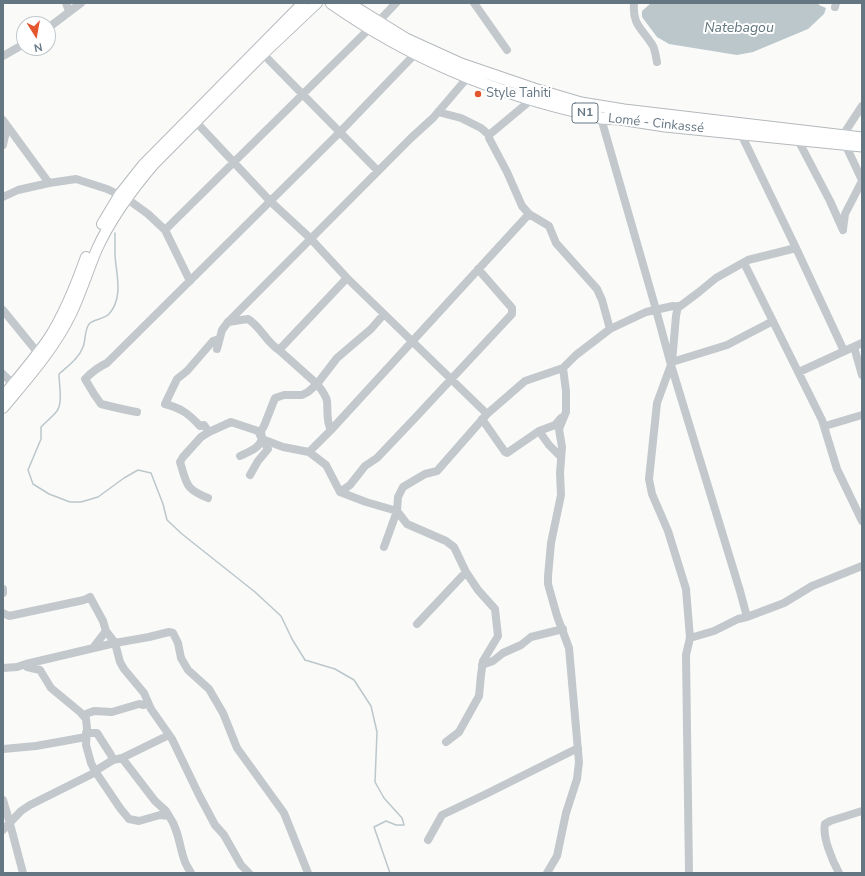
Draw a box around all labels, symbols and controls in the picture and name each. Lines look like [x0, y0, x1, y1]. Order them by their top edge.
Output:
north arrow [16, 16, 56, 56]
water label: Natebagou [704, 21, 774, 37]
text: N [33, 39, 44, 55]
place label: Style Tahiti [486, 86, 551, 102]
marker: Style Tahiti [473, 89, 483, 99]
road number: N1 [572, 103, 598, 123]
street label: Lomé - Cinkassé [607, 111, 705, 137]

